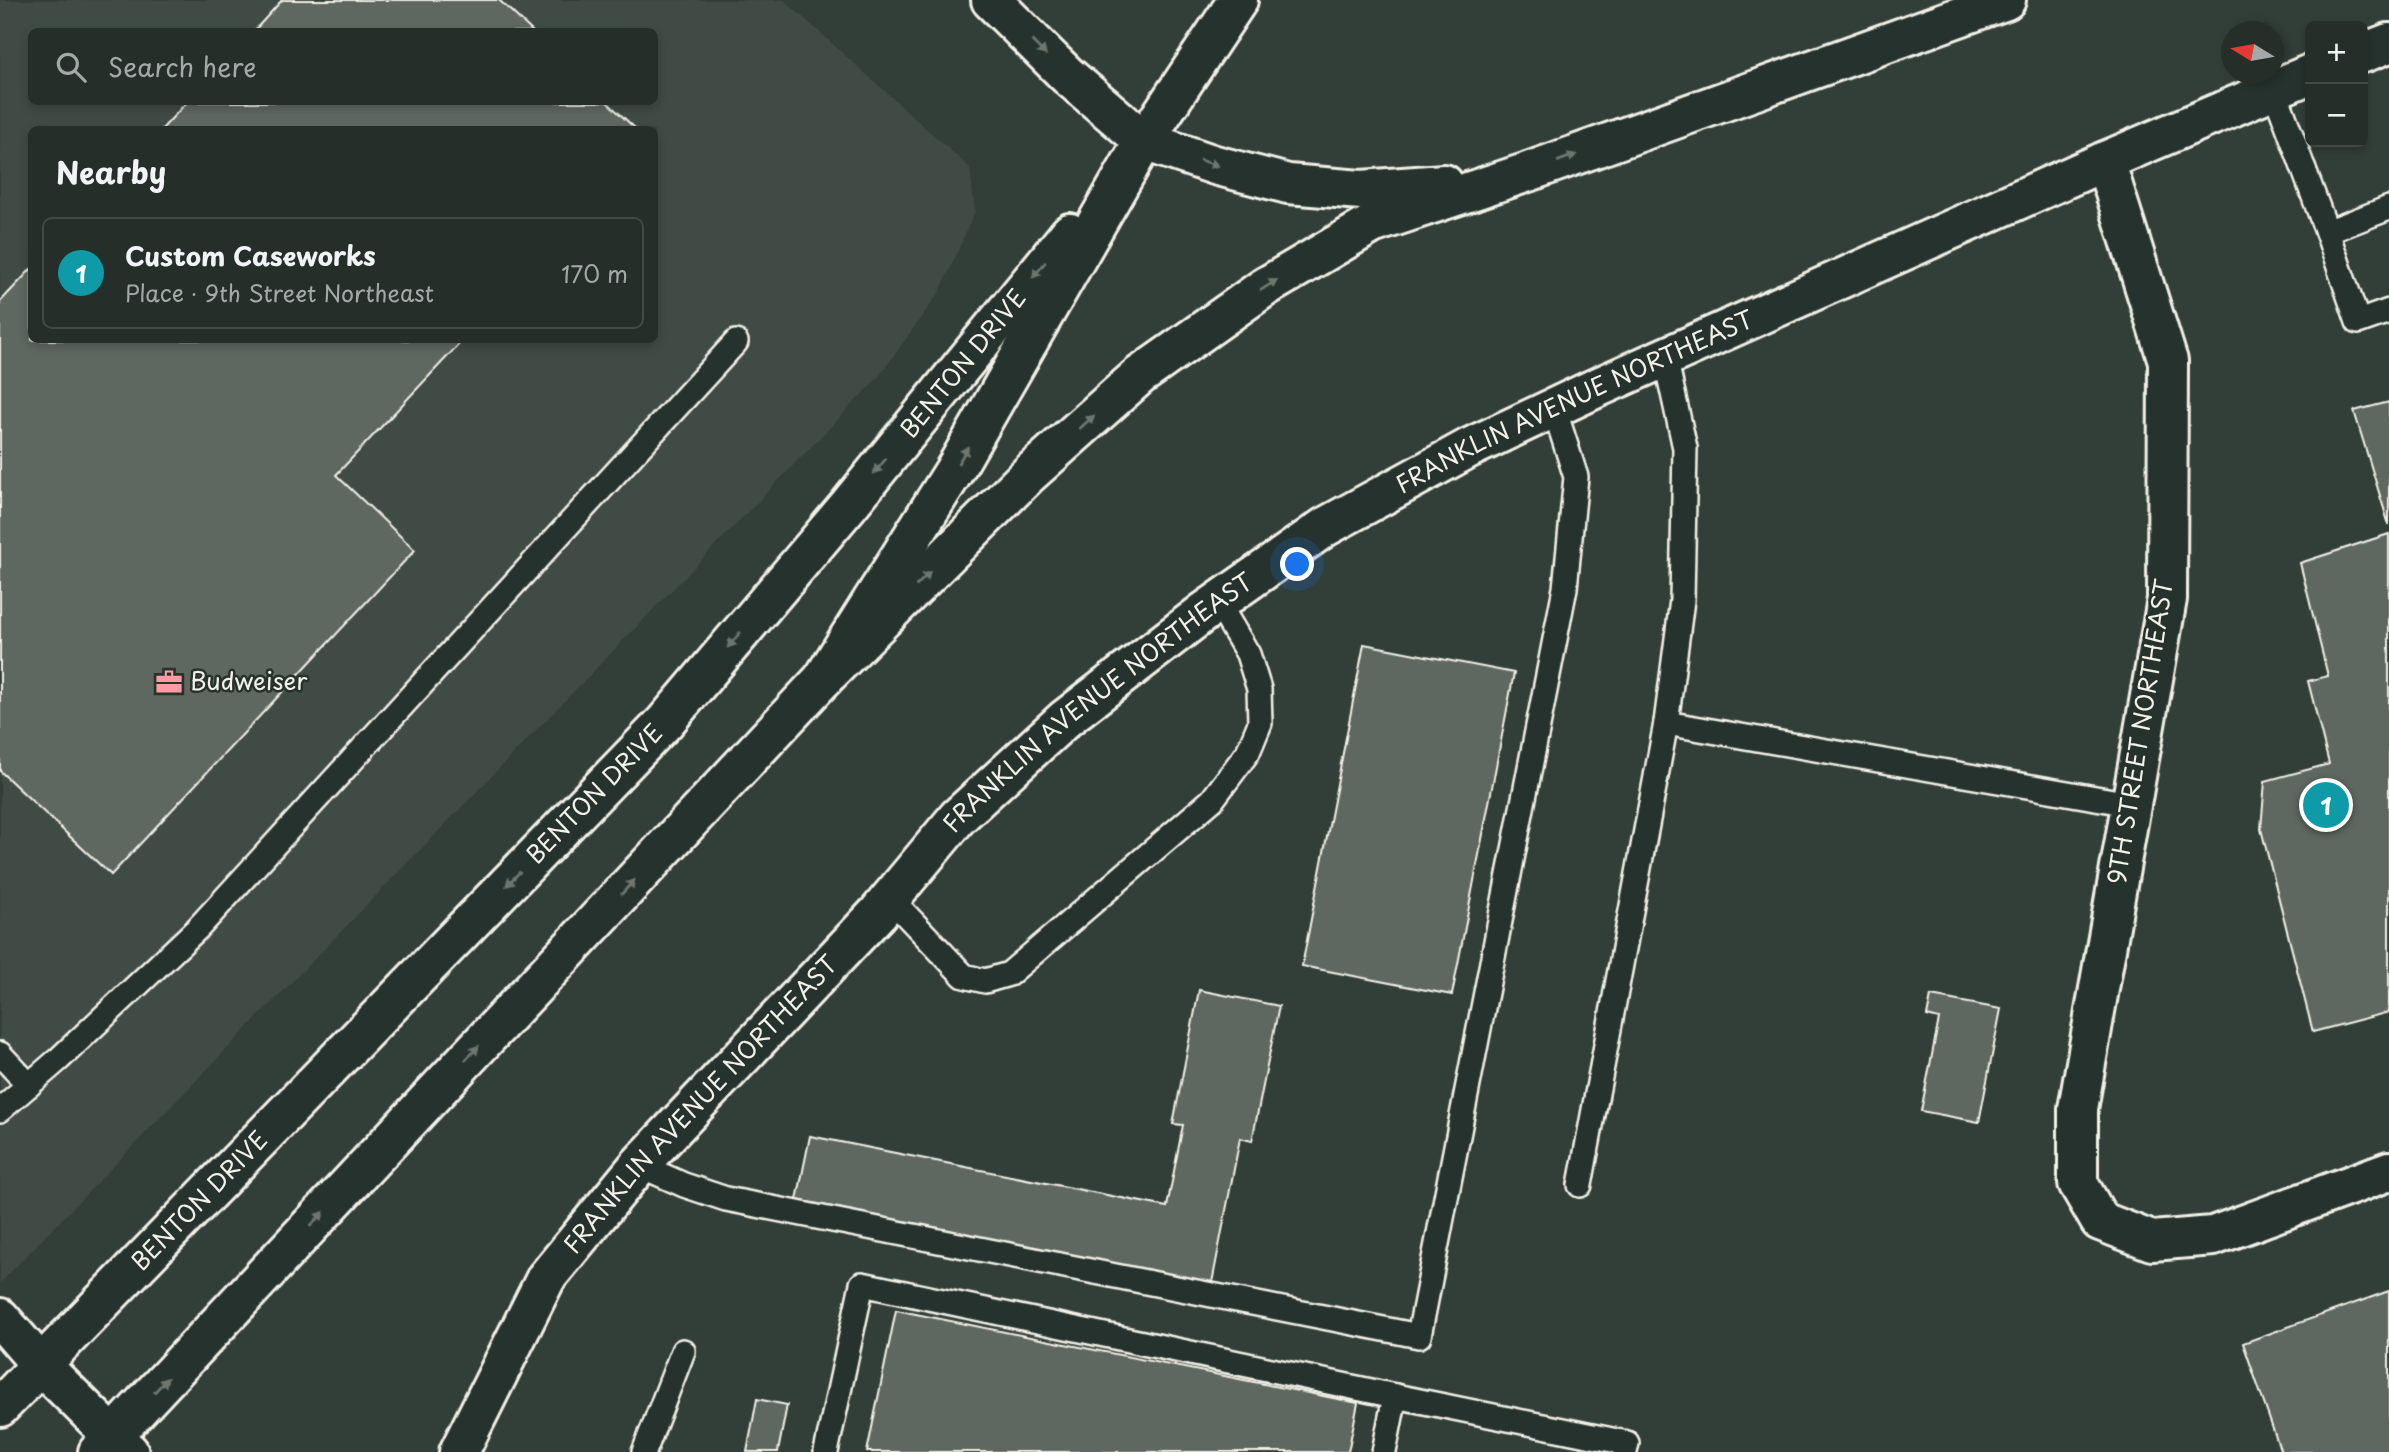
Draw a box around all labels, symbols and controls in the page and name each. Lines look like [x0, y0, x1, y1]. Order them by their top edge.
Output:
north arrow [2221, 21, 2284, 84]
map controls [2305, 21, 2368, 147]
button: + [2305, 21, 2368, 84]
search box [28, 28, 658, 105]
one-way arrow [1031, 40, 1047, 56]
text: Search here [108, 47, 257, 86]
icon: search [52, 48, 90, 86]
button: − [2305, 84, 2368, 147]
text: Nearby [56, 149, 166, 194]
one-way arrow [1556, 153, 1577, 164]
one-way arrow [1199, 158, 1220, 169]
text: Custom Caseworks [125, 236, 376, 275]
text: 1 [76, 256, 87, 291]
text: 170 m [561, 256, 628, 291]
one-way arrow [1032, 261, 1047, 279]
text: Place · 9th Street Northeast [125, 275, 434, 310]
one-way arrow [1259, 279, 1279, 292]
street label: BENTON DRIVE [890, 280, 1034, 445]
street label: FRANKLIN AVENUE NORTHEAST [1388, 300, 1759, 501]
one-way arrow [1078, 414, 1095, 430]
one-way arrow [957, 446, 969, 465]
one-way arrow [873, 456, 888, 474]
your location [1280, 547, 1314, 581]
street label: FRANKLIN AVENUE NORTHEAST [933, 563, 1260, 839]
one-way arrow [914, 571, 931, 587]
street label: 9TH STREET NORTHEAST [2097, 576, 2181, 887]
one-way arrow [727, 632, 742, 649]
place label: Budweiser [190, 662, 308, 698]
office icon: Budweiser [154, 667, 184, 697]
street label: BENTON DRIVE [517, 715, 670, 871]
pin: 1 [2303, 779, 2349, 831]
one-way arrow [504, 870, 521, 887]
one-way arrow [619, 879, 635, 896]
street label: FRANKLIN AVENUE NORTHEAST [554, 946, 845, 1260]
one-way arrow [464, 1044, 480, 1062]
street label: BENTON DRIVE [122, 1122, 275, 1278]
one-way arrow [308, 1211, 324, 1228]
one-way arrow [153, 1376, 169, 1394]

